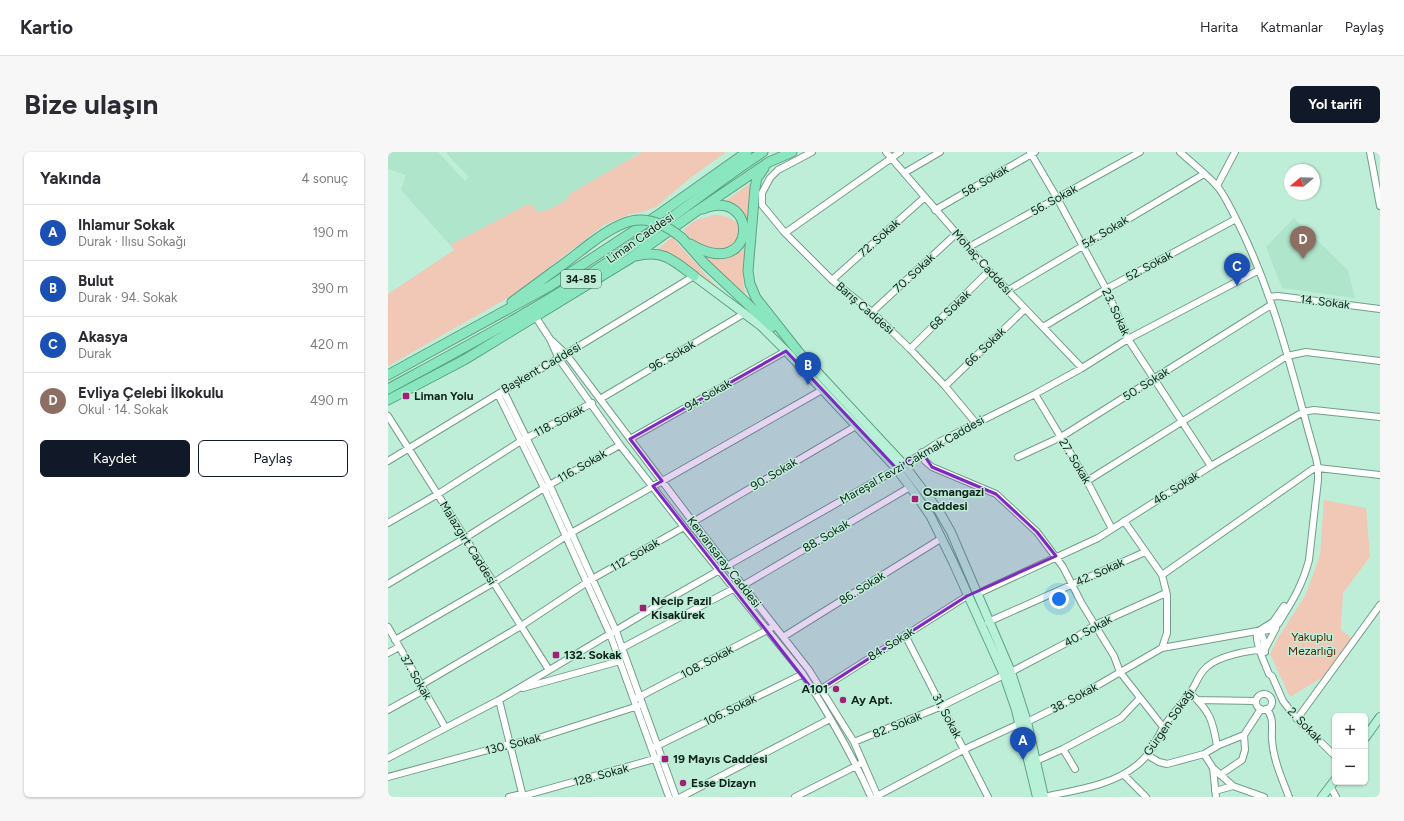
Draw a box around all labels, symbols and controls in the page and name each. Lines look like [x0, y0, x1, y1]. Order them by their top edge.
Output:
text: Kartio [20, 16, 73, 39]
text: Harita [1200, 19, 1238, 36]
text: Katmanlar [1260, 19, 1323, 36]
text: Paylaş [1345, 19, 1384, 36]
button: Yol tarifi [1290, 86, 1380, 123]
text: Bize ulaşın [24, 87, 158, 121]
street label: 58. Sokak [959, 162, 1011, 200]
north arrow [1284, 164, 1320, 200]
text: Yakında [40, 168, 101, 188]
text: 4 sonuç [302, 171, 348, 186]
street label: 56. Sokak [1028, 181, 1080, 219]
street label: Liman Caddesi [604, 210, 676, 266]
street label: 54. Sokak [1079, 213, 1131, 251]
text: Ihlamur Sokak [78, 216, 175, 234]
street label: 72. Sokak [856, 216, 903, 260]
text: A [48, 225, 58, 240]
text: 190 m [313, 225, 348, 240]
street label: Mohaç Caddesi [949, 226, 1015, 298]
pin: D [1290, 226, 1316, 259]
text: Durak · Ilısu Sokağı [78, 234, 186, 249]
street label: 52. Sokak [1123, 248, 1175, 284]
street label: 70. Sokak [890, 250, 938, 296]
pin: C [1224, 253, 1250, 286]
road number: 34-85 [561, 270, 601, 288]
text: Bulut [78, 272, 114, 290]
street label: Barış Caddesi [833, 279, 897, 337]
text: B [49, 281, 57, 296]
text: 390 m [311, 281, 348, 296]
street label: 23. Sokak [1099, 286, 1133, 338]
street label: 68. Sokak [927, 287, 974, 333]
text: Durak · 94. Sokak [78, 290, 177, 305]
street label: 14. Sokak [1299, 292, 1351, 312]
street label: 66. Sokak [962, 324, 1008, 370]
text: Akasya [78, 328, 128, 346]
text: C [48, 337, 58, 352]
text: 420 m [310, 337, 348, 352]
street label: 96. Sokak [646, 337, 698, 375]
street label: Başkent Caddesi [499, 340, 583, 396]
text: Durak [78, 346, 112, 361]
pin: B [795, 352, 821, 385]
street label: 50. Sokak [1120, 364, 1172, 404]
street label: 94. Sokak [682, 376, 734, 414]
text: Evliya Çelebi İlkokulu [78, 384, 224, 402]
place label: Liman Yolu [414, 389, 474, 403]
marker: Liman Yolu [401, 391, 411, 401]
text: D [48, 393, 58, 408]
text: 490 m [310, 393, 348, 408]
text: Okul · 14. Sokak [78, 402, 168, 417]
street label: 118. Sokak [532, 402, 587, 440]
street label: Mareşal Fevzi Çakmak Caddesi [837, 413, 987, 507]
street label: 27. Sokak [1056, 436, 1094, 486]
button: Kaydet [40, 440, 190, 477]
button: Paylaş [198, 440, 348, 477]
street label: 116. Sokak [555, 446, 609, 486]
street label: 90. Sokak [748, 455, 800, 493]
street label: 46. Sokak [1150, 468, 1202, 508]
place label: Osmangazi Caddesi [923, 485, 984, 513]
marker: Osmangazi Caddesi [910, 494, 920, 504]
street label: Malazgirt Caddesi [437, 499, 499, 587]
street label: Kervansaray Caddesi [684, 514, 764, 610]
street label: 88. Sokak [800, 516, 852, 555]
street label: 112. Sokak [608, 535, 662, 575]
street label: 42. Sokak [1074, 555, 1127, 589]
street label: 86. Sokak [836, 568, 888, 608]
your location [1049, 589, 1069, 609]
place label: Necip Fazil Kisakürek [651, 594, 712, 622]
marker: Necip Fazil Kisakürek [638, 603, 648, 613]
street label: 40. Sokak [1062, 612, 1115, 650]
street label: 84. Sokak [865, 624, 917, 664]
park label: Yakuplu Mezarlığı [1288, 630, 1336, 658]
street label: 108. Sokak [678, 642, 736, 682]
place label: 132. Sokak [564, 648, 622, 662]
marker: 132. Sokak [551, 650, 561, 660]
street label: 37. Sokak [397, 652, 435, 702]
street label: 38. Sokak [1048, 680, 1100, 716]
place label: A101 [802, 682, 828, 696]
marker: A101 [831, 684, 841, 694]
street label: Gürgen Sokağı [1141, 686, 1197, 758]
street label: 106. Sokak [701, 691, 759, 729]
street label: 31. Sokak [929, 691, 965, 741]
place label: Ay Apt. [851, 693, 892, 707]
marker: Ay Apt. [838, 695, 848, 705]
street label: 2. Sokak [1285, 704, 1325, 746]
street label: 82. Sokak [871, 709, 924, 741]
map controls [1332, 713, 1368, 785]
button: + [1332, 713, 1368, 749]
pin: A [1010, 727, 1036, 760]
street label: 130. Sokak [484, 730, 542, 758]
button: − [1332, 749, 1368, 785]
place label: 19 Mayıs Caddesi [673, 752, 768, 766]
marker: 19 Mayıs Caddesi [660, 754, 670, 764]
street label: 128. Sokak [572, 761, 630, 789]
place label: Esse Dizayn [691, 776, 756, 790]
marker: Esse Dizayn [678, 778, 688, 788]

